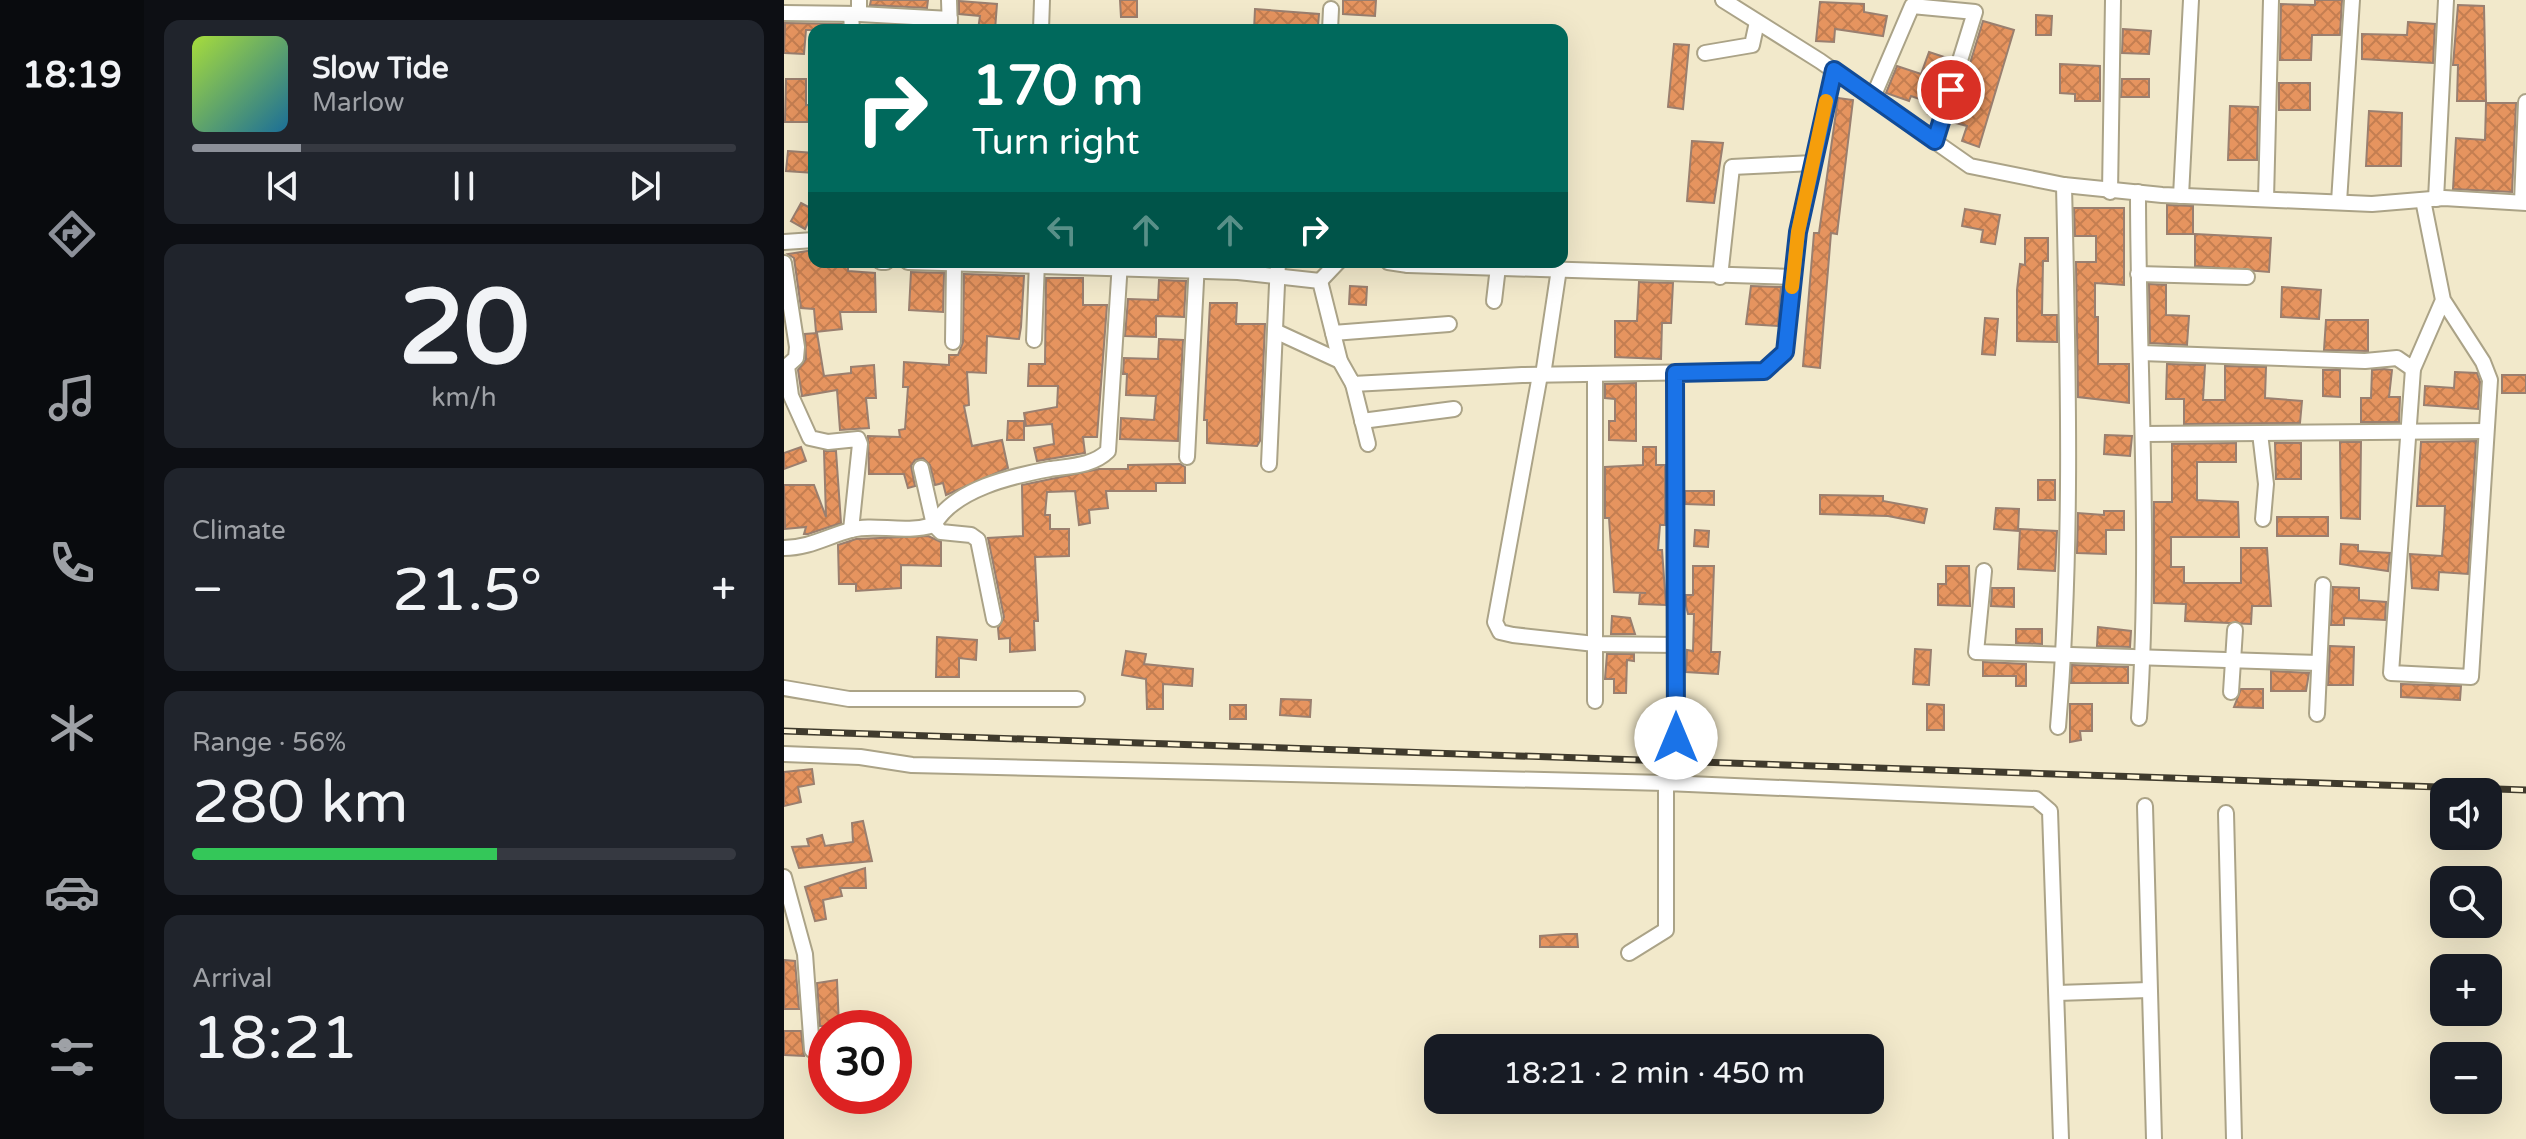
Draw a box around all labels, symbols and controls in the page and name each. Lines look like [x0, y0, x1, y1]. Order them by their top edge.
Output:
text: Slow Tide [312, 50, 449, 87]
text: 170 m [972, 53, 1143, 120]
text: 18:19 [22, 54, 122, 97]
icon: right [840, 56, 944, 160]
pin [1917, 56, 1985, 124]
icon: arrive [1929, 68, 1973, 112]
text: Marlow [312, 87, 404, 118]
text: Turn right [972, 121, 1139, 164]
icon: previous [261, 164, 305, 208]
icon: pause [442, 164, 486, 208]
icon: next [623, 164, 667, 208]
icon: directions [44, 206, 100, 262]
icon: left [1040, 208, 1084, 252]
icon: ahead [1124, 208, 1168, 252]
icon: ahead [1208, 208, 1252, 252]
icon: right [1292, 208, 1336, 252]
text: 20 [399, 267, 529, 392]
icon: music [44, 370, 100, 426]
text: km/h [431, 382, 497, 413]
text: Climate [192, 515, 286, 546]
icon: phone [44, 535, 100, 591]
text: 21.5° [392, 555, 542, 627]
text: − [192, 564, 223, 617]
text: + [711, 564, 736, 617]
position arrow [1634, 696, 1718, 780]
icon: climate [44, 700, 100, 756]
text: Range · 56% [192, 727, 346, 758]
text: 280 km [192, 767, 408, 839]
map controls [2430, 778, 2502, 1114]
button: sound [2430, 778, 2502, 850]
icon: car [44, 864, 100, 920]
button: search [2430, 866, 2502, 938]
button: + [2430, 954, 2502, 1026]
text: Arrival [192, 963, 272, 994]
text: 18:21 [192, 1003, 358, 1075]
speed limit sign: 30 [808, 1010, 912, 1114]
icon: filters [44, 1029, 100, 1085]
button: − [2430, 1042, 2502, 1114]
text: 18:21 · 2 min · 450 m [1503, 1055, 1805, 1092]

